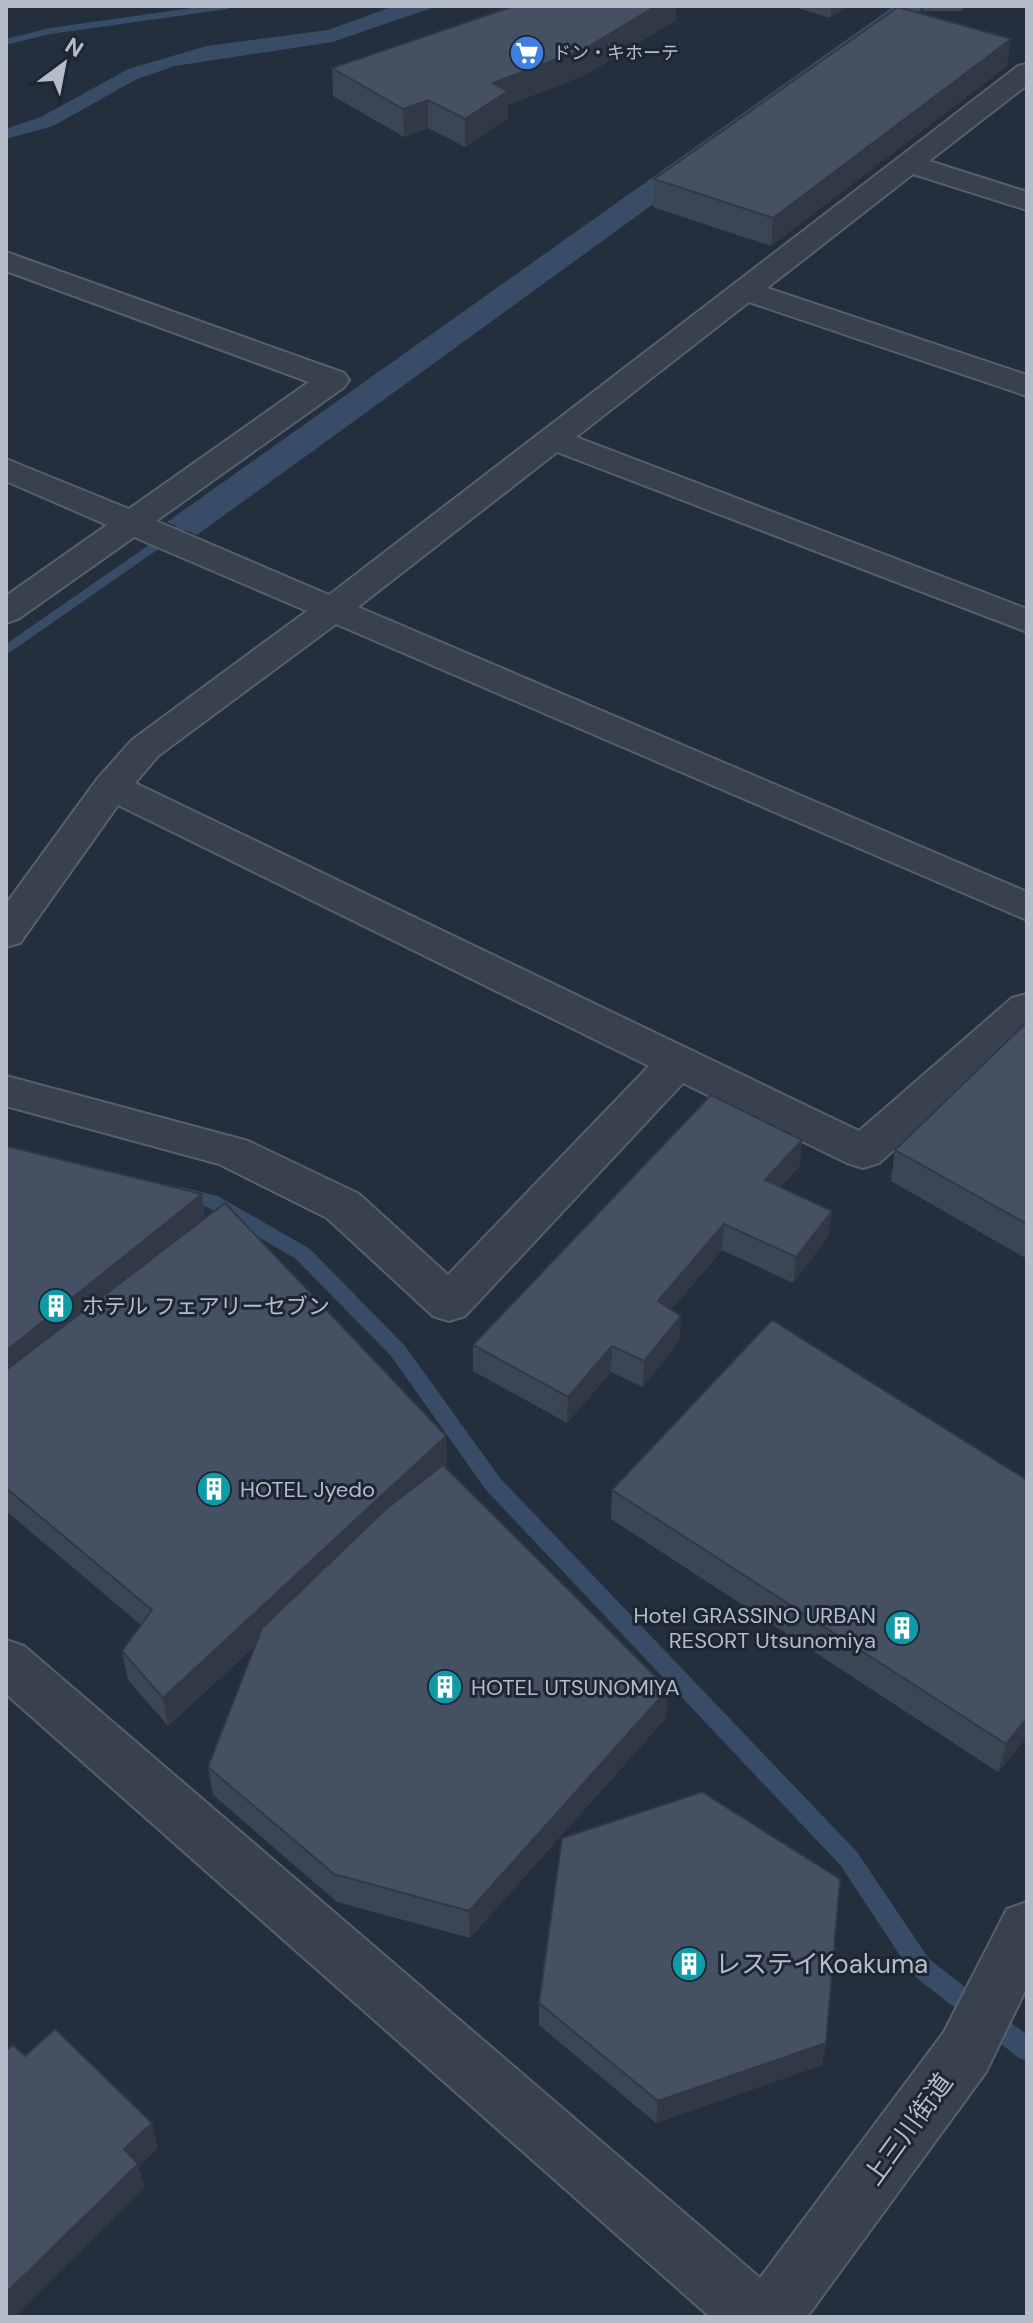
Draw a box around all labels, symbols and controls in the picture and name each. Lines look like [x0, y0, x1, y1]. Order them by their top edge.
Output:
north arrow [24, 24, 104, 104]
text: N [60, 31, 89, 64]
supermarket icon: ドン・キホーテ [508, 34, 546, 72]
place label: ドン・キホーテ [553, 41, 679, 65]
building icon: ホテル フェアリーセブン [37, 1287, 75, 1325]
place label: ホテル フェアリーセブン [82, 1292, 330, 1321]
building icon: HOTEL Jyedo [195, 1470, 233, 1508]
place label: HOTEL Jyedo [240, 1475, 375, 1504]
place label: Hotel GRASSINO URBAN RESORT Utsunomiya [633, 1601, 876, 1655]
building icon: Hotel GRASSINO URBAN RESORT Utsunomiya [883, 1609, 921, 1647]
building icon: HOTEL UTSUNOMIYA [426, 1668, 464, 1706]
place label: HOTEL UTSUNOMIYA [471, 1673, 680, 1702]
building icon: レステイKoakuma [670, 1945, 708, 1983]
place label: レステイKoakuma [715, 1947, 928, 1981]
street label: 上三川街道 [856, 2066, 960, 2192]

